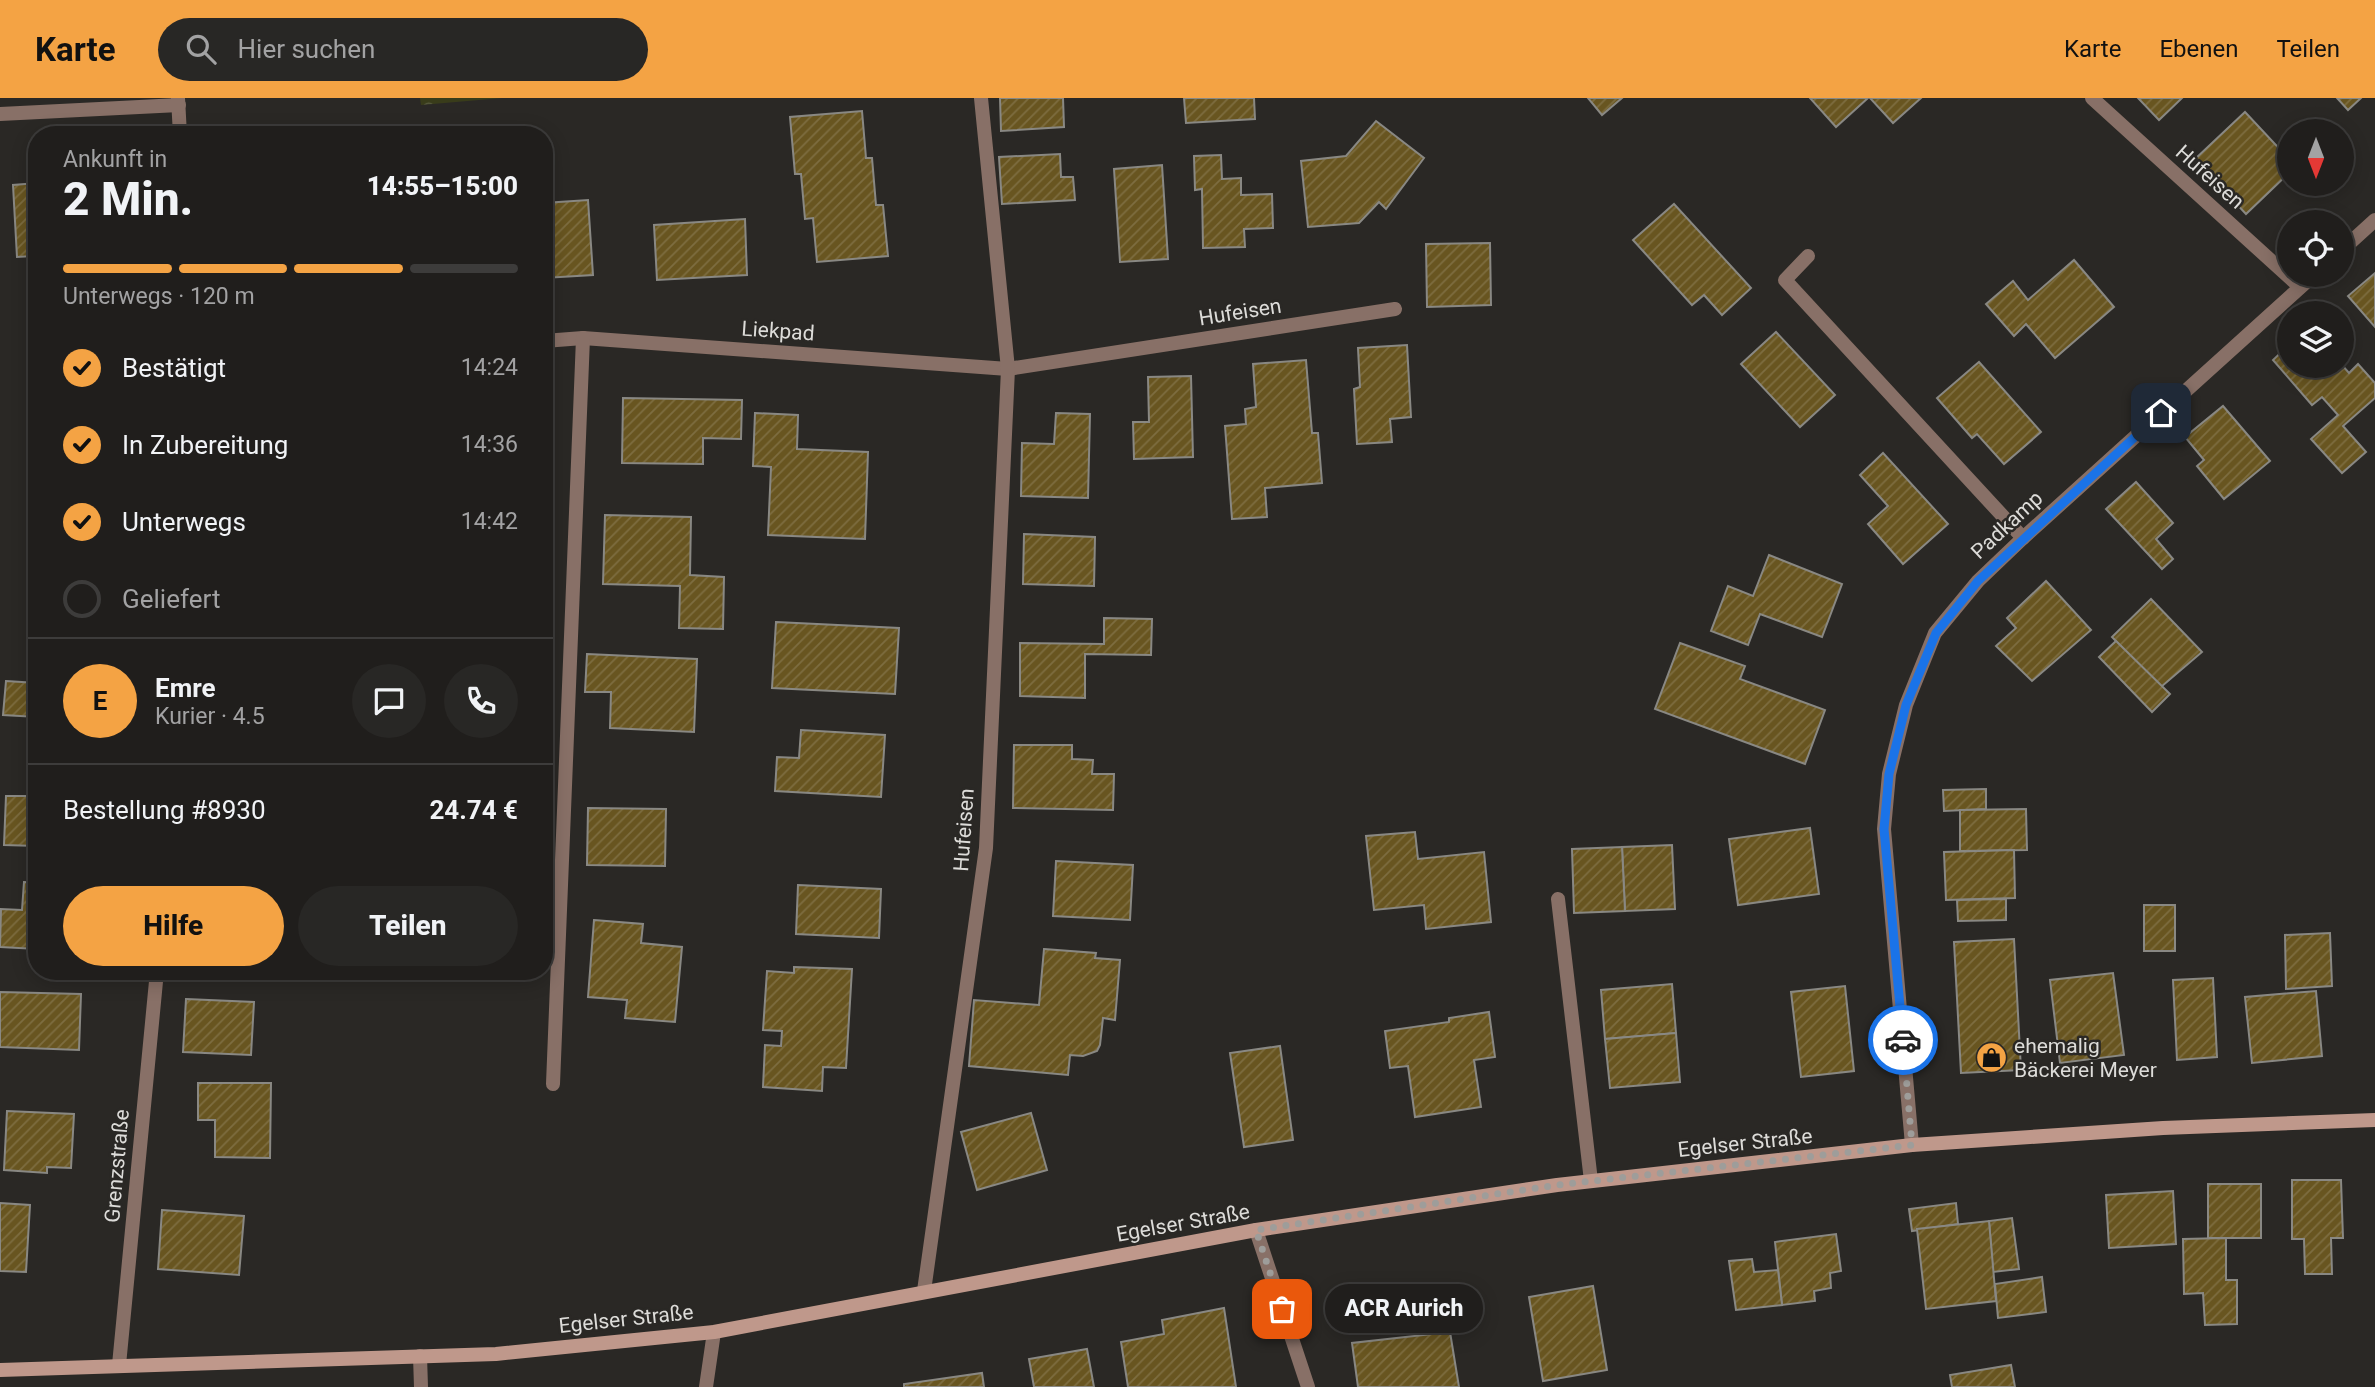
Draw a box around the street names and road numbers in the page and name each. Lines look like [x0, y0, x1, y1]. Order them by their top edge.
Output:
street label: Hufeisen [2171, 140, 2249, 214]
street label: Hufeisen [1197, 294, 1283, 330]
street label: Liekpad [741, 316, 815, 346]
street label: Padkamp [1966, 486, 2048, 564]
street label: Hufeisen [949, 788, 979, 872]
street label: Grenzstraße [100, 1108, 134, 1224]
street label: Egelser Straße [1677, 1124, 1813, 1162]
street label: Egelser Straße [1114, 1199, 1252, 1247]
street label: Egelser Straße [558, 1300, 694, 1338]

